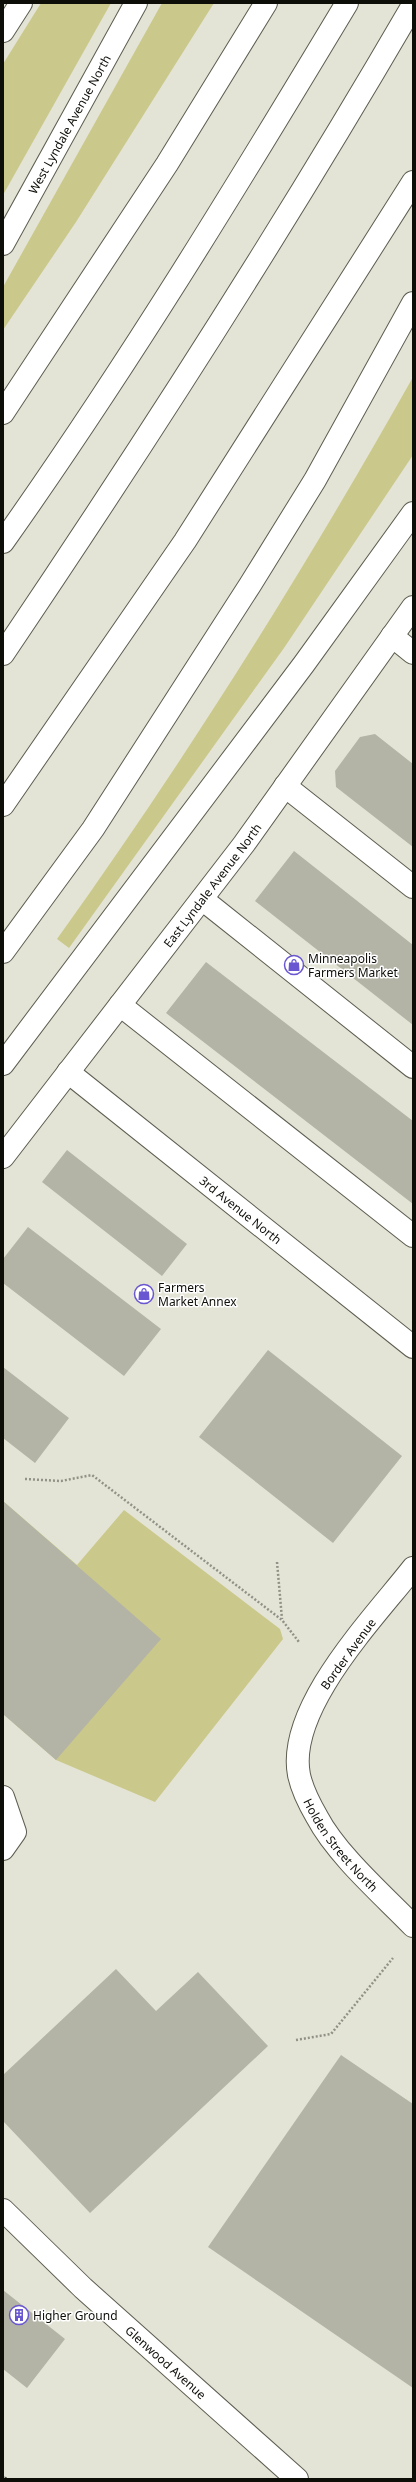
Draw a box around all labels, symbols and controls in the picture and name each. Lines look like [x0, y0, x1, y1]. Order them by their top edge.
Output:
street label: West Lyndale Avenue North [24, 52, 114, 197]
street label: East Lyndale Avenue North [159, 820, 265, 951]
place label: Minneapolis Farmers Market [308, 950, 398, 981]
shop icon: Minneapolis Farmers Market [283, 954, 305, 976]
street label: 3rd Avenue North [196, 1172, 285, 1248]
place label: Farmers Market Annex [158, 1279, 237, 1310]
shop icon: Farmers Market Annex [133, 1283, 155, 1305]
street label: Border Avenue [316, 1615, 380, 1693]
street label: Holden Street North [300, 1795, 382, 1895]
building icon: Higher Ground [8, 2304, 30, 2326]
place label: Higher Ground [33, 2307, 118, 2324]
street label: Glenwood Avenue [122, 2322, 210, 2403]

